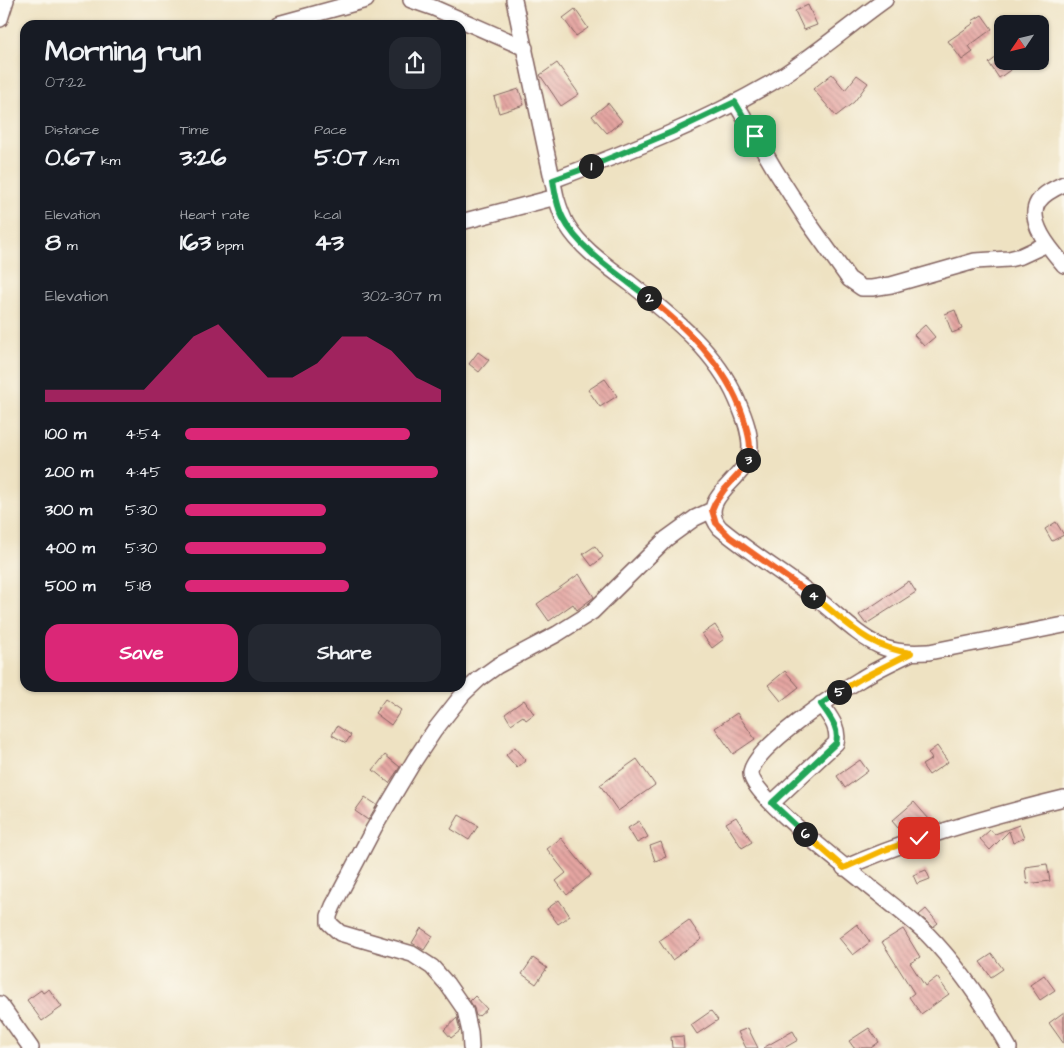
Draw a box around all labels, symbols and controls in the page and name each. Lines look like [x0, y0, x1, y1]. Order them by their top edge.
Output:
north arrow [994, 15, 1049, 70]
map controls [994, 15, 1049, 70]
text: Morning run [45, 32, 201, 71]
button: share [389, 37, 441, 89]
text: 07:22 [45, 71, 86, 93]
pin [734, 115, 776, 157]
text: Distance [45, 120, 99, 140]
text: Time [180, 120, 209, 140]
text: Pace [314, 120, 347, 140]
icon: arrive [741, 122, 769, 150]
text: 0.67 [45, 140, 95, 175]
text: 3:26 [180, 140, 227, 175]
text: 5:07 [314, 140, 367, 175]
text: km [95, 151, 120, 171]
text: /km [367, 151, 399, 171]
pin: 1 [578, 154, 604, 178]
text: 1 [591, 156, 592, 176]
text: Elevation [45, 205, 100, 225]
text: Heart rate [180, 205, 250, 225]
text: kcal [314, 205, 341, 225]
text: 8 [45, 225, 61, 260]
text: 163 [180, 225, 211, 260]
text: 43 [314, 225, 344, 260]
text: m [61, 236, 78, 256]
text: bpm [211, 236, 243, 256]
text: Elevation [45, 285, 108, 307]
text: 302–307 m [362, 285, 441, 307]
pin: 2 [636, 286, 662, 310]
text: 2 [645, 288, 654, 308]
text: 100 m [45, 423, 86, 445]
text: 4:54 [125, 423, 161, 445]
pin: 3 [736, 448, 760, 472]
text: 3 [745, 450, 752, 470]
text: 200 m [45, 461, 93, 483]
text: 4:45 [125, 461, 161, 483]
text: 300 m [45, 499, 92, 521]
text: 5:30 [125, 499, 157, 521]
text: 400 m [45, 537, 95, 559]
text: 5:30 [125, 537, 157, 559]
text: 500 m [45, 575, 95, 597]
text: 5:18 [125, 575, 151, 597]
pin: 4 [800, 584, 826, 608]
text: 4 [809, 586, 818, 606]
button: Save [45, 624, 238, 682]
button: Share [248, 624, 441, 682]
pin: 5 [826, 680, 852, 704]
text: 5 [835, 682, 844, 702]
pin [898, 817, 940, 859]
pin: 6 [792, 822, 818, 846]
text: 6 [801, 824, 810, 844]
icon: check [905, 824, 933, 852]

